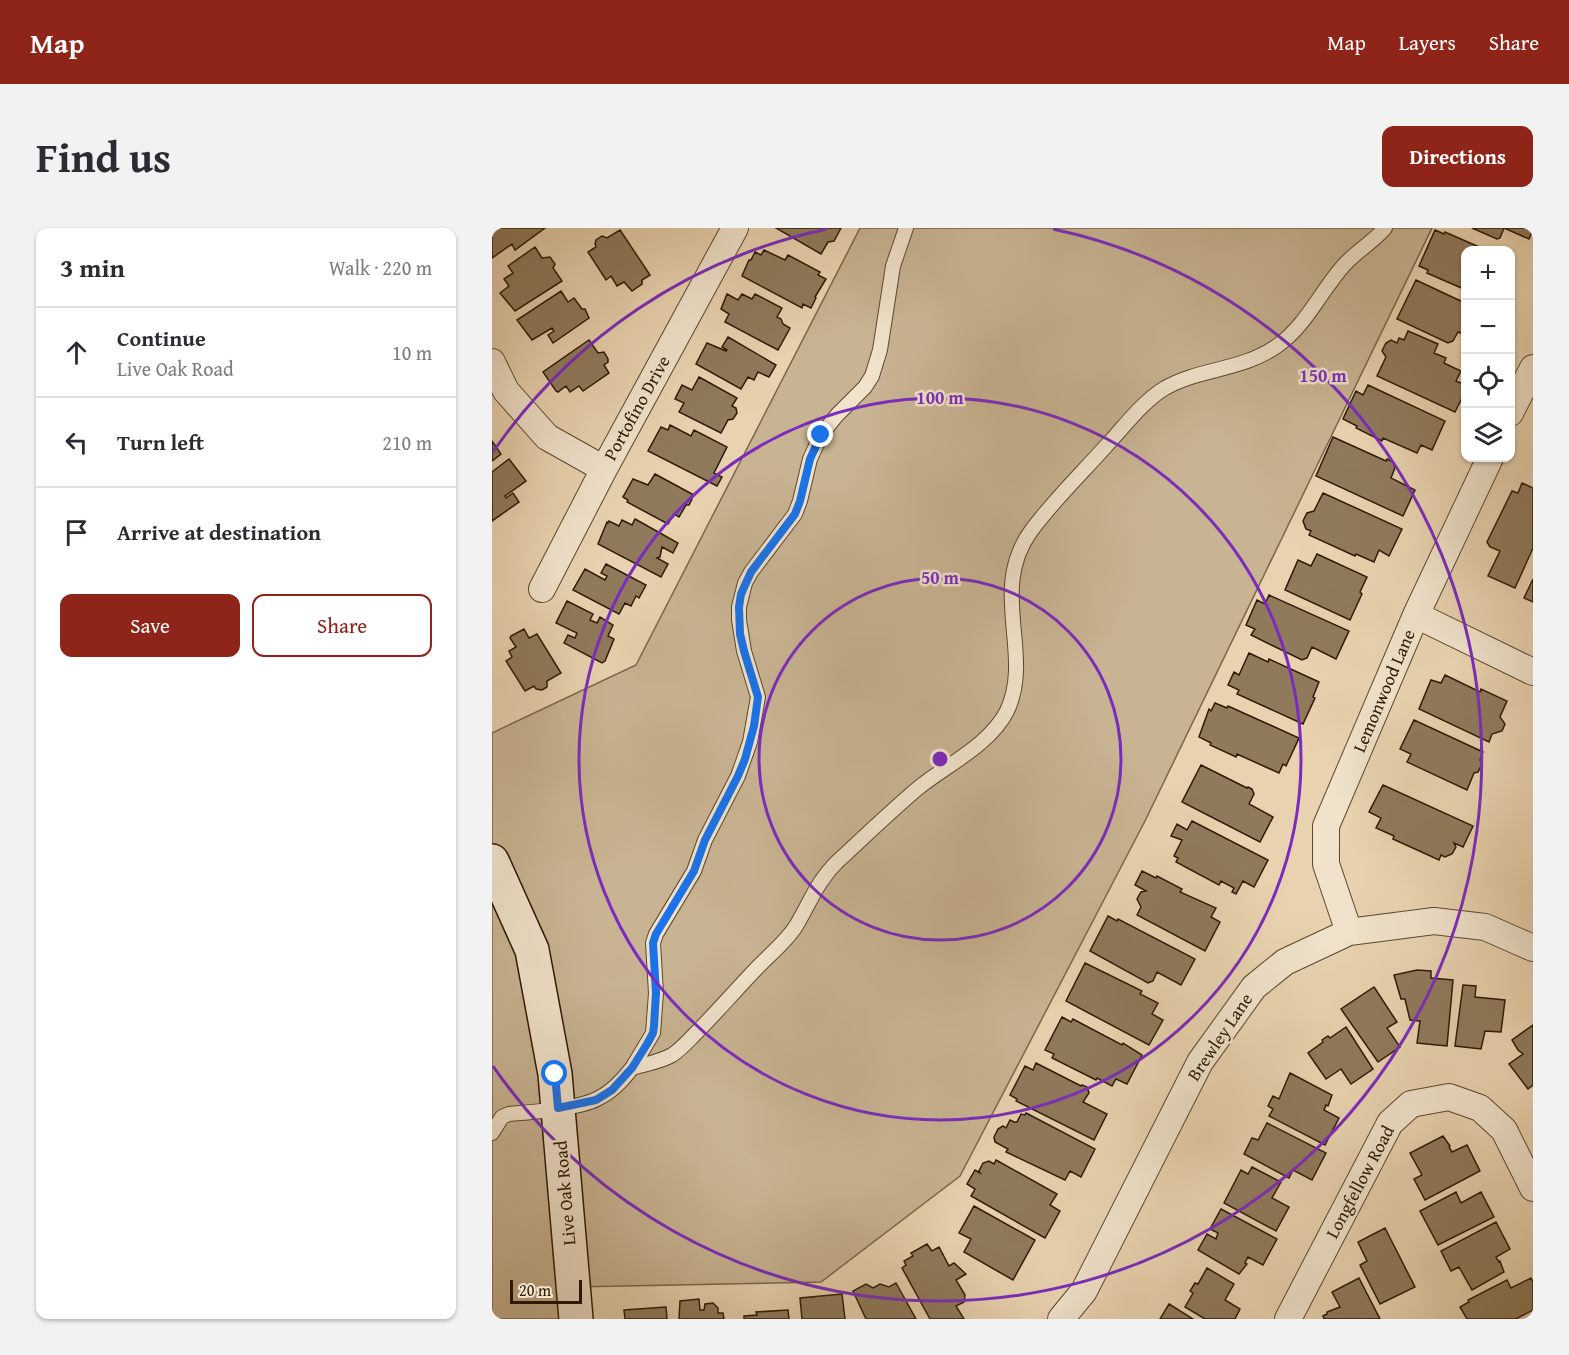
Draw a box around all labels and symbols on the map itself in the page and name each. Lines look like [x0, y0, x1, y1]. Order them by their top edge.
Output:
street label: Portofino Drive [597, 350, 677, 465]
text: 150 m [1299, 362, 1347, 389]
text: 100 m [916, 384, 964, 411]
route end [807, 421, 833, 447]
text: 50 m [921, 564, 960, 591]
street label: Lemonwood Lane [1345, 625, 1422, 757]
centre of rings [930, 749, 950, 769]
street label: Brewley Lane [1180, 987, 1259, 1086]
route start [541, 1060, 567, 1086]
street label: Longfellow Road [1318, 1120, 1401, 1243]
street label: Live Oak Road [546, 1139, 583, 1247]
scale bar [510, 1277, 582, 1304]

